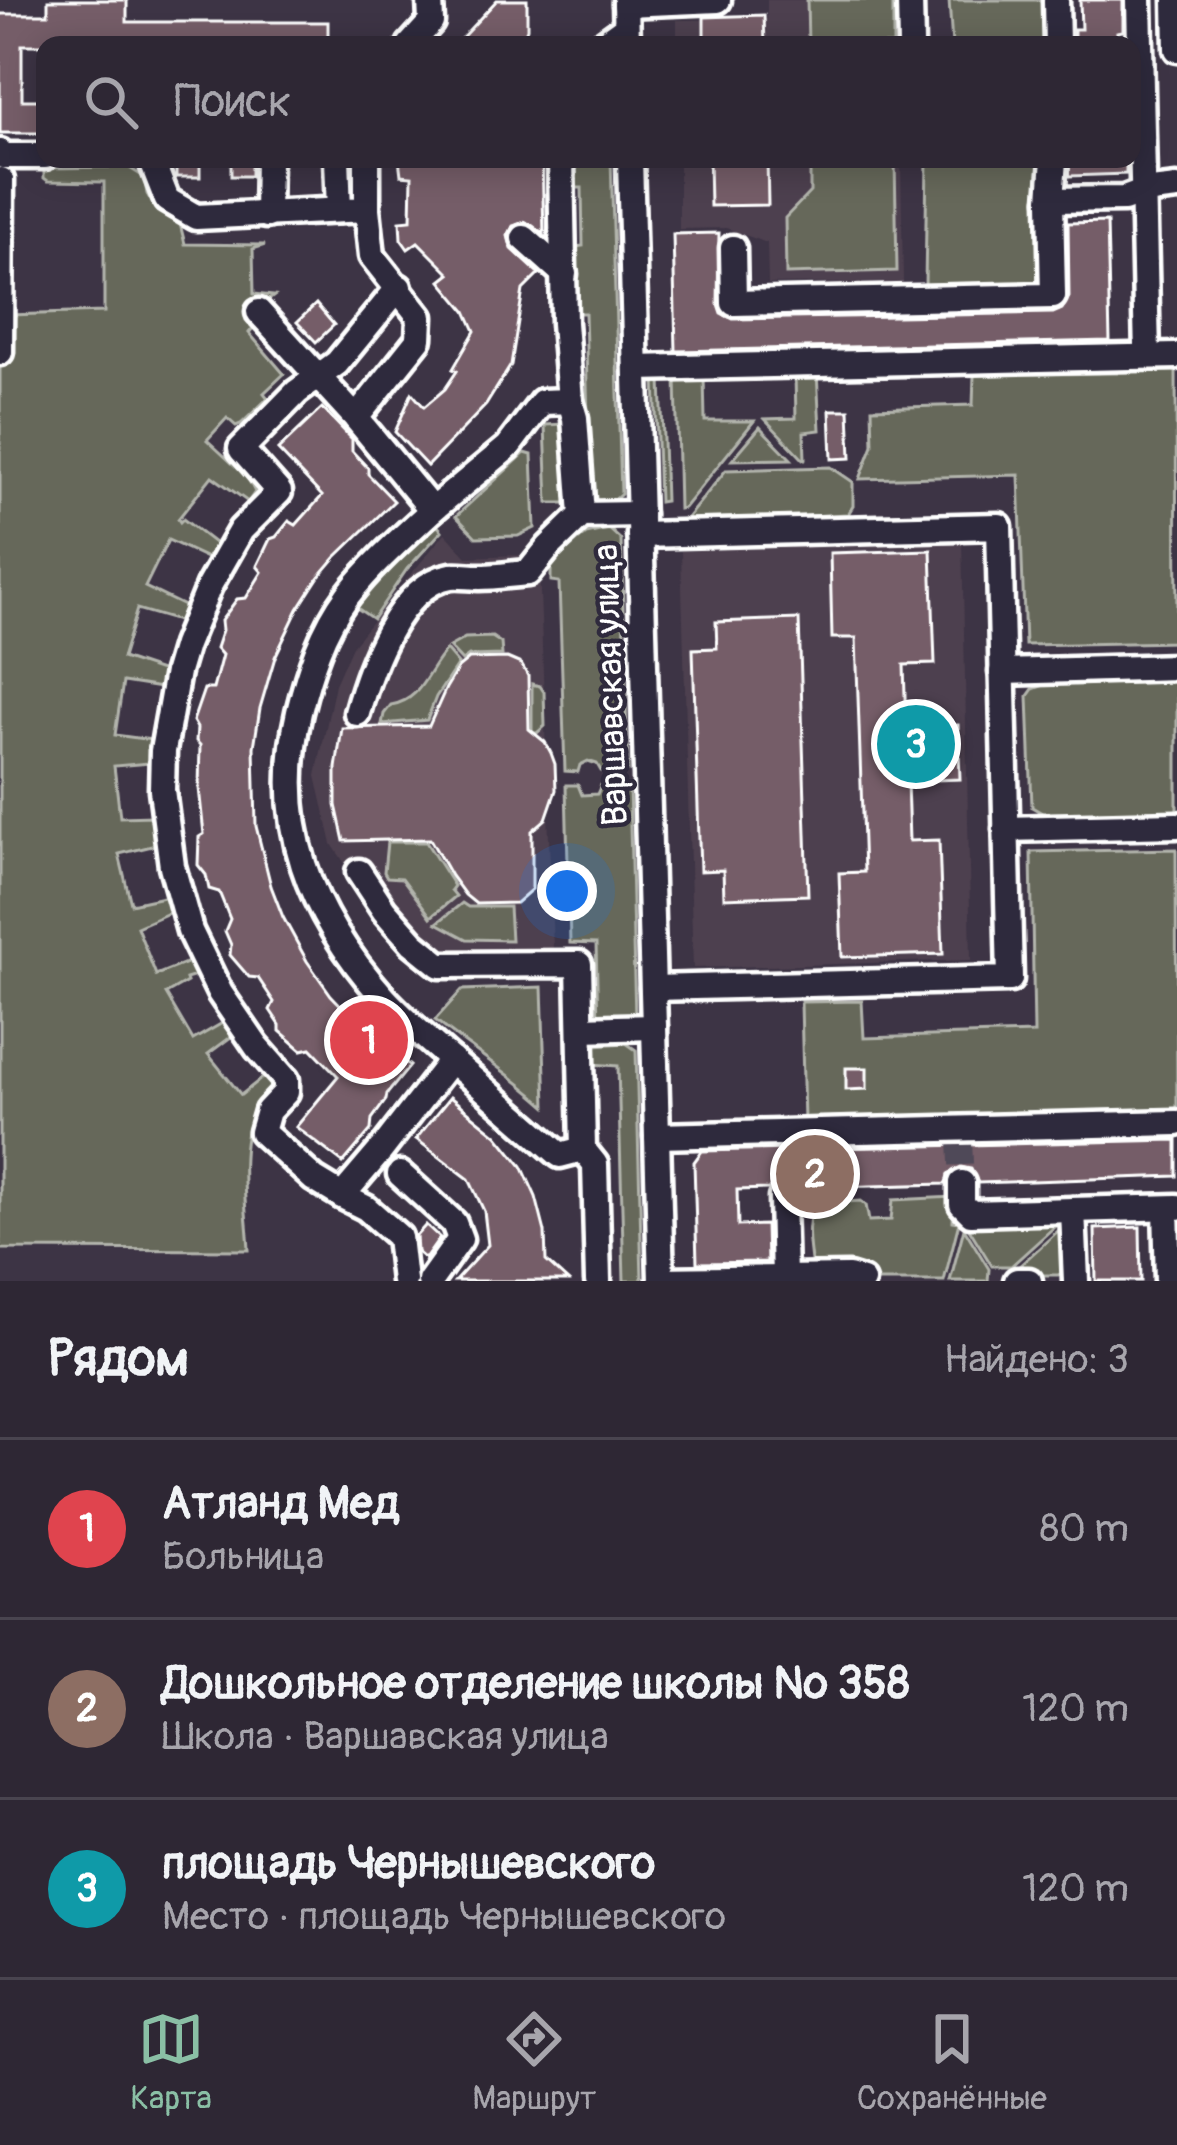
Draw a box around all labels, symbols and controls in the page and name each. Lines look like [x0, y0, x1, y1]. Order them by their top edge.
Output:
search box [36, 36, 1141, 168]
icon: search [78, 69, 144, 135]
text: Поиск [174, 74, 291, 130]
street label: Варшавская улица [583, 543, 638, 827]
pin: 3 [877, 699, 955, 789]
your location [537, 861, 597, 921]
pin: 1 [330, 995, 408, 1085]
pin: 2 [776, 1129, 854, 1219]
text: Рядом [48, 1327, 189, 1391]
text: Найдено: 3 [944, 1335, 1129, 1384]
text: Атланд Мед [162, 1476, 399, 1532]
text: 1 [79, 1504, 95, 1553]
text: 80 m [1040, 1504, 1129, 1553]
text: Больница [162, 1532, 324, 1581]
text: Дошкольное отделение школы № 358 [162, 1656, 910, 1712]
text: 2 [76, 1684, 98, 1733]
text: 120 m [1022, 1684, 1129, 1733]
text: Школа · Варшавская улица [162, 1712, 609, 1761]
text: площадь Чернышевского [162, 1836, 655, 1892]
text: 3 [76, 1864, 98, 1913]
text: 120 m [1022, 1864, 1129, 1913]
text: Место · площадь Чернышевского [162, 1892, 726, 1941]
tab: Карта [130, 2006, 212, 2119]
tab: Маршрут [472, 2006, 596, 2119]
tab: Сохранённые [857, 2006, 1047, 2119]

